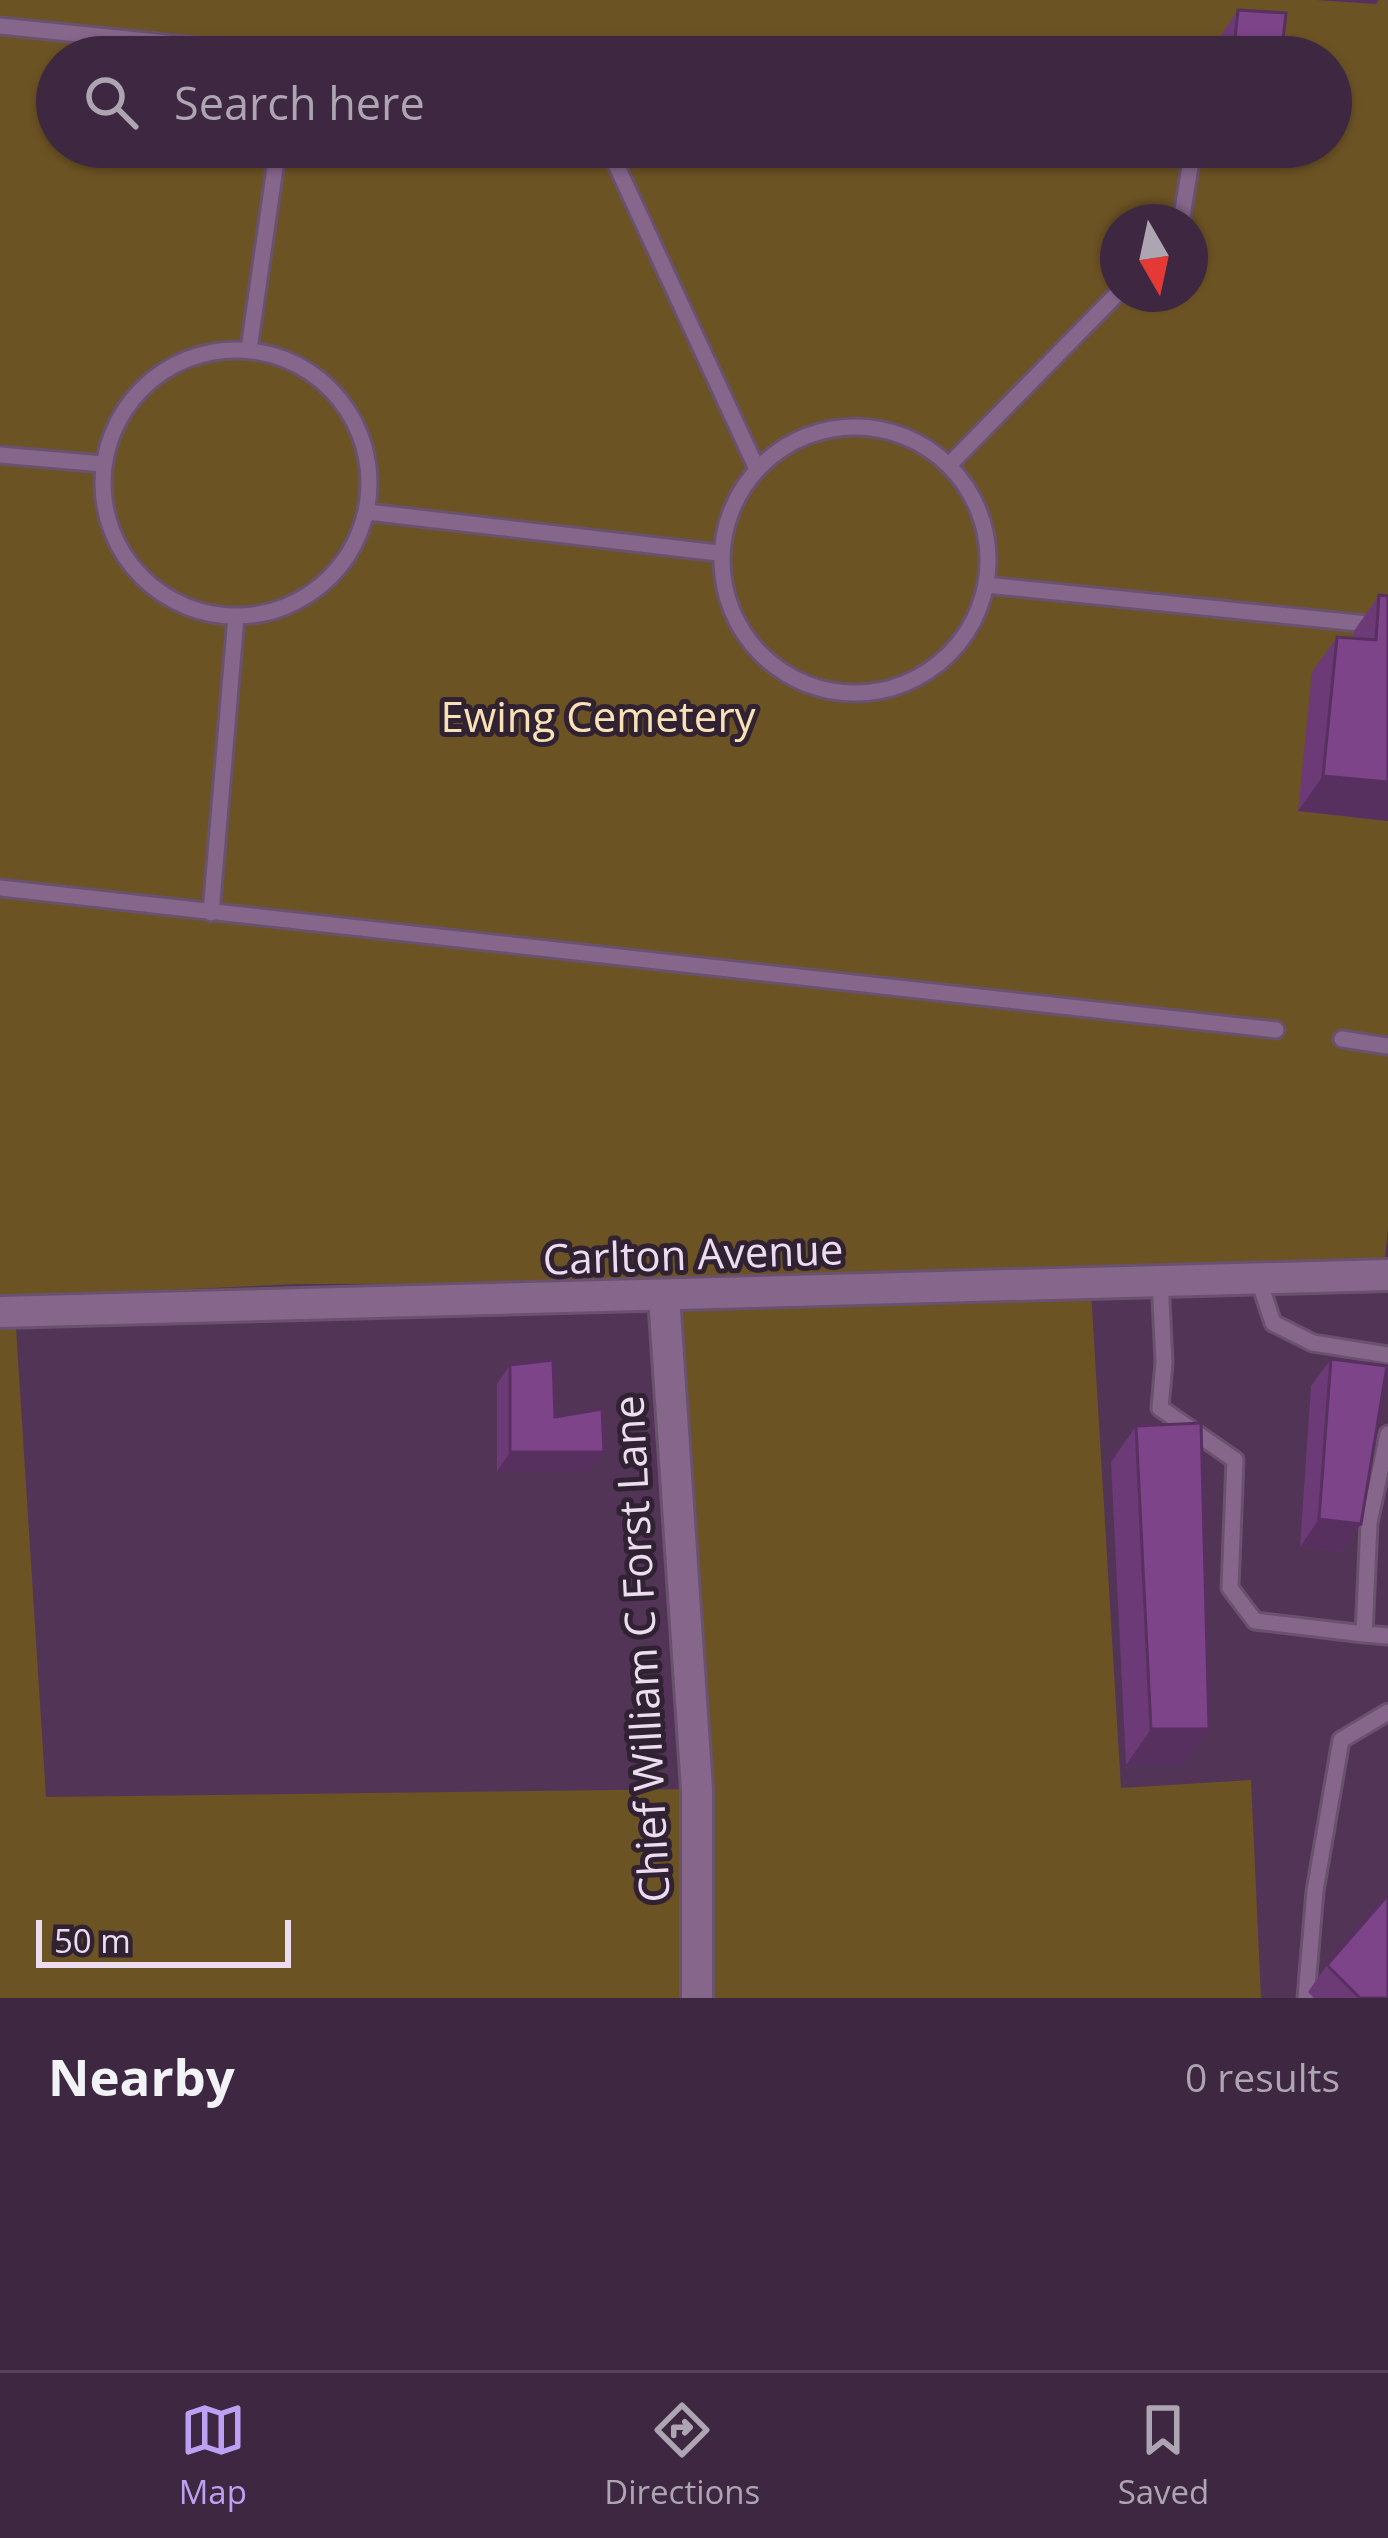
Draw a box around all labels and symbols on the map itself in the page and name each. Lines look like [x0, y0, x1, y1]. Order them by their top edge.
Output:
north arrow [1100, 204, 1208, 312]
park label: Ewing Cemetery [440, 687, 757, 744]
street label: Carlton Avenue [542, 1219, 844, 1287]
street label: Chief William C Forst Lane [598, 1394, 682, 1904]
scale bar [36, 1914, 291, 1967]

